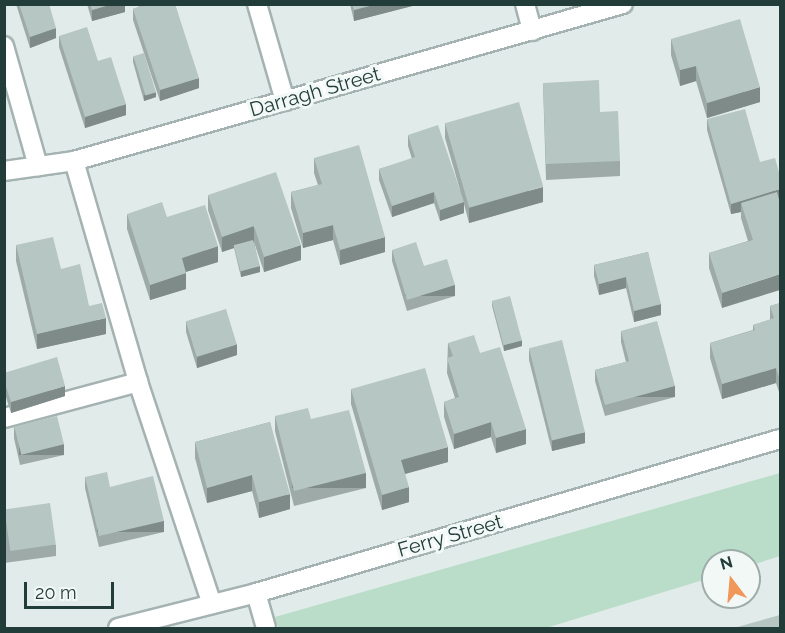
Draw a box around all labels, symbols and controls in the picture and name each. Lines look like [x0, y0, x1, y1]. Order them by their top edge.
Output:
street label: Darragh Street [247, 62, 383, 122]
street label: Ferry Street [395, 510, 505, 562]
north arrow [701, 549, 761, 609]
text: N [718, 552, 735, 574]
scale bar [27, 570, 117, 608]
text: 20 m [35, 582, 77, 603]

